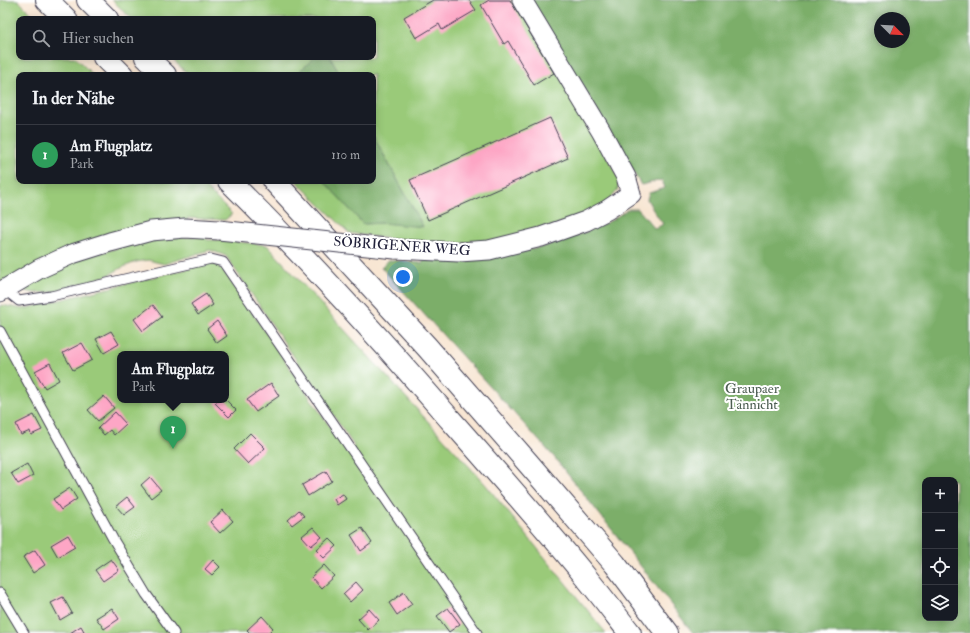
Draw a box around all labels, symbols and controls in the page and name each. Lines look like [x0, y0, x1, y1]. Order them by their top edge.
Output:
north arrow [874, 12, 910, 48]
search box [16, 16, 376, 60]
icon: search [30, 27, 52, 49]
text: Hier suchen [62, 29, 134, 48]
text: In der Nähe [32, 88, 114, 109]
text: Am Flugplatz [70, 137, 152, 156]
text: 1 [43, 147, 47, 163]
text: 110 m [331, 147, 360, 163]
text: Park [70, 156, 94, 172]
street label: SÖBRIGENER WEG [333, 233, 471, 259]
your location [393, 267, 413, 287]
popup [117, 351, 229, 403]
text: Am Flugplatz [132, 360, 214, 379]
text: Park [132, 379, 156, 395]
park label: Graupaer Tännicht [725, 380, 780, 413]
pin: 1 [160, 416, 186, 449]
map controls [922, 477, 958, 621]
button: + [922, 477, 958, 513]
button: − [922, 513, 958, 549]
button: locate [922, 549, 958, 585]
button: layers [922, 585, 958, 621]

